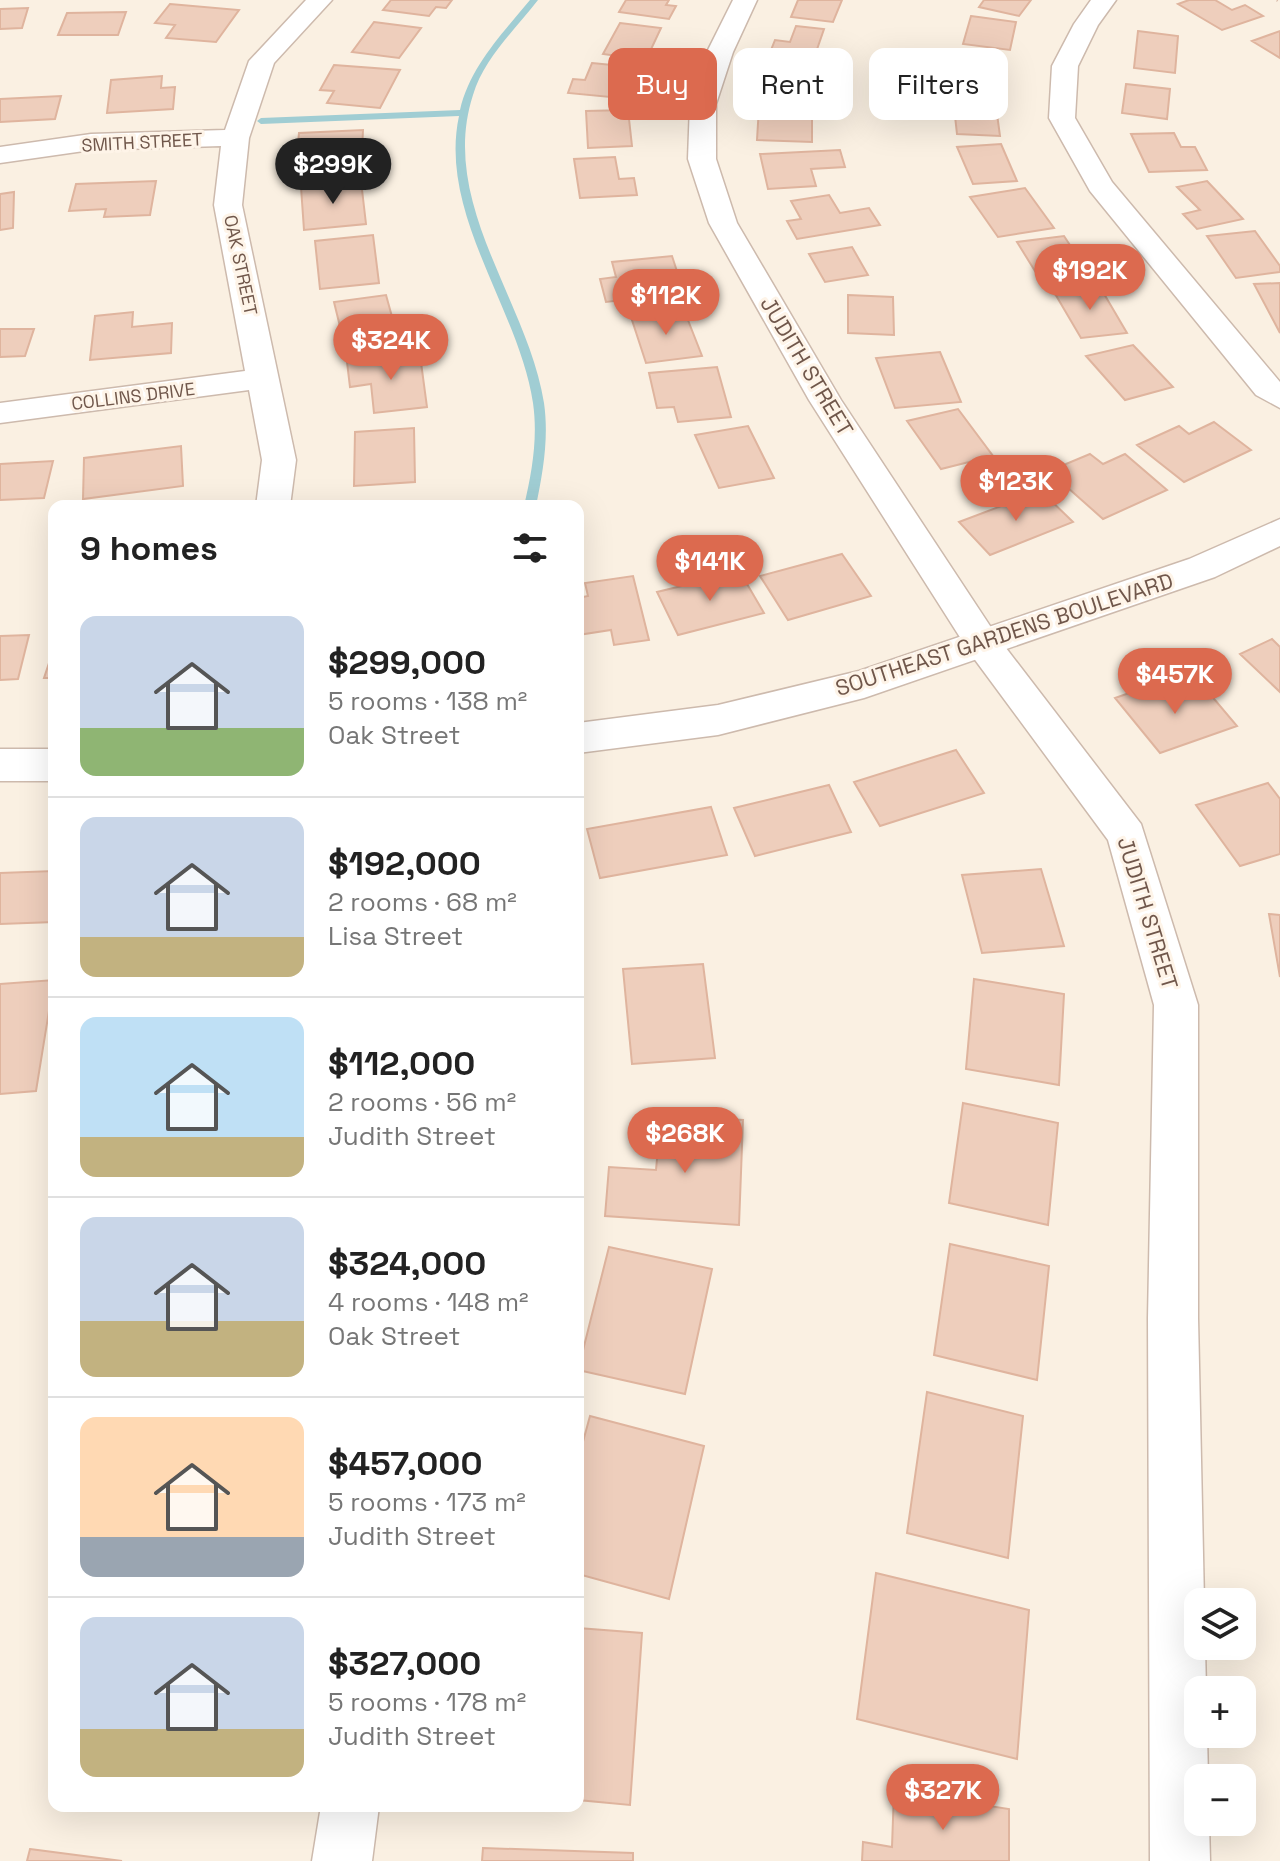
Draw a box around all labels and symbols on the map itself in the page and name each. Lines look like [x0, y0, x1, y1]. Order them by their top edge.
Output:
street label: SMITH STREET [81, 127, 204, 157]
pin: $299K [277, 138, 389, 206]
street label: OAK STREET [219, 213, 263, 318]
pin: $192K [1034, 244, 1146, 312]
pin: $112K [610, 269, 722, 337]
street label: JUDITH STREET [754, 291, 860, 441]
pin: $324K [335, 314, 447, 382]
street label: COLLINS DRIVE [70, 377, 196, 415]
pin: $123K [960, 455, 1072, 523]
pin: $141K [654, 535, 766, 603]
street label: SOUTHEAST GARDENS BOULEVARD [832, 566, 1176, 702]
pin: $457K [1119, 648, 1231, 716]
street label: JUDITH STREET [1112, 833, 1185, 993]
pin: $268K [629, 1107, 741, 1175]
pin: $327K [887, 1764, 999, 1832]

